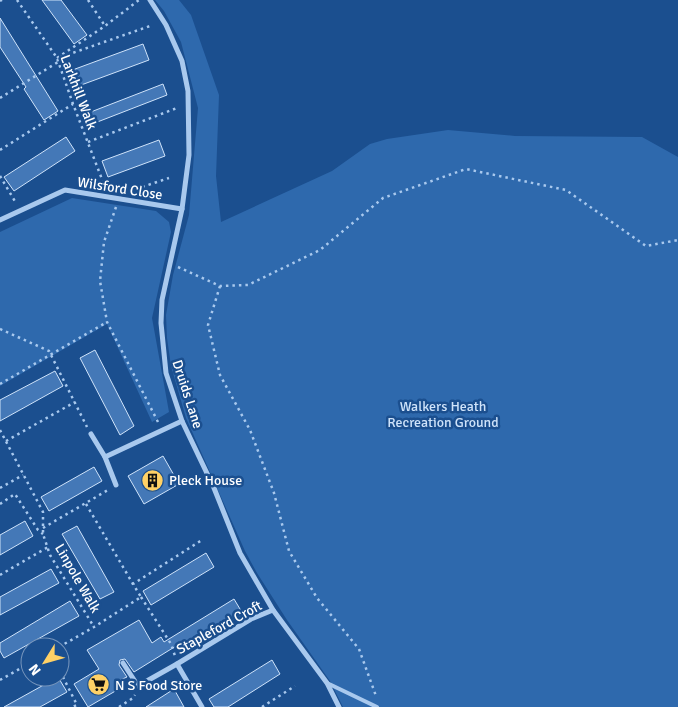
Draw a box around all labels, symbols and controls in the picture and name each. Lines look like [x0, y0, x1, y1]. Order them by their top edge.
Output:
street label: Larkhill Walk [57, 52, 101, 132]
street label: Wilsford Close [76, 173, 164, 204]
street label: Druids Lane [168, 358, 207, 431]
park label: Walkers Heath Recreation Ground [387, 398, 499, 431]
building icon: Pleck House [141, 468, 165, 492]
place label: Pleck House [169, 472, 242, 489]
street label: Linpole Walk [51, 541, 104, 616]
street label: Stapleford Croft [173, 597, 265, 658]
north arrow [20, 637, 70, 687]
text: N [25, 661, 45, 679]
supermarket icon: N S Food Store [87, 673, 111, 697]
place label: N S Food Store [115, 677, 202, 694]

